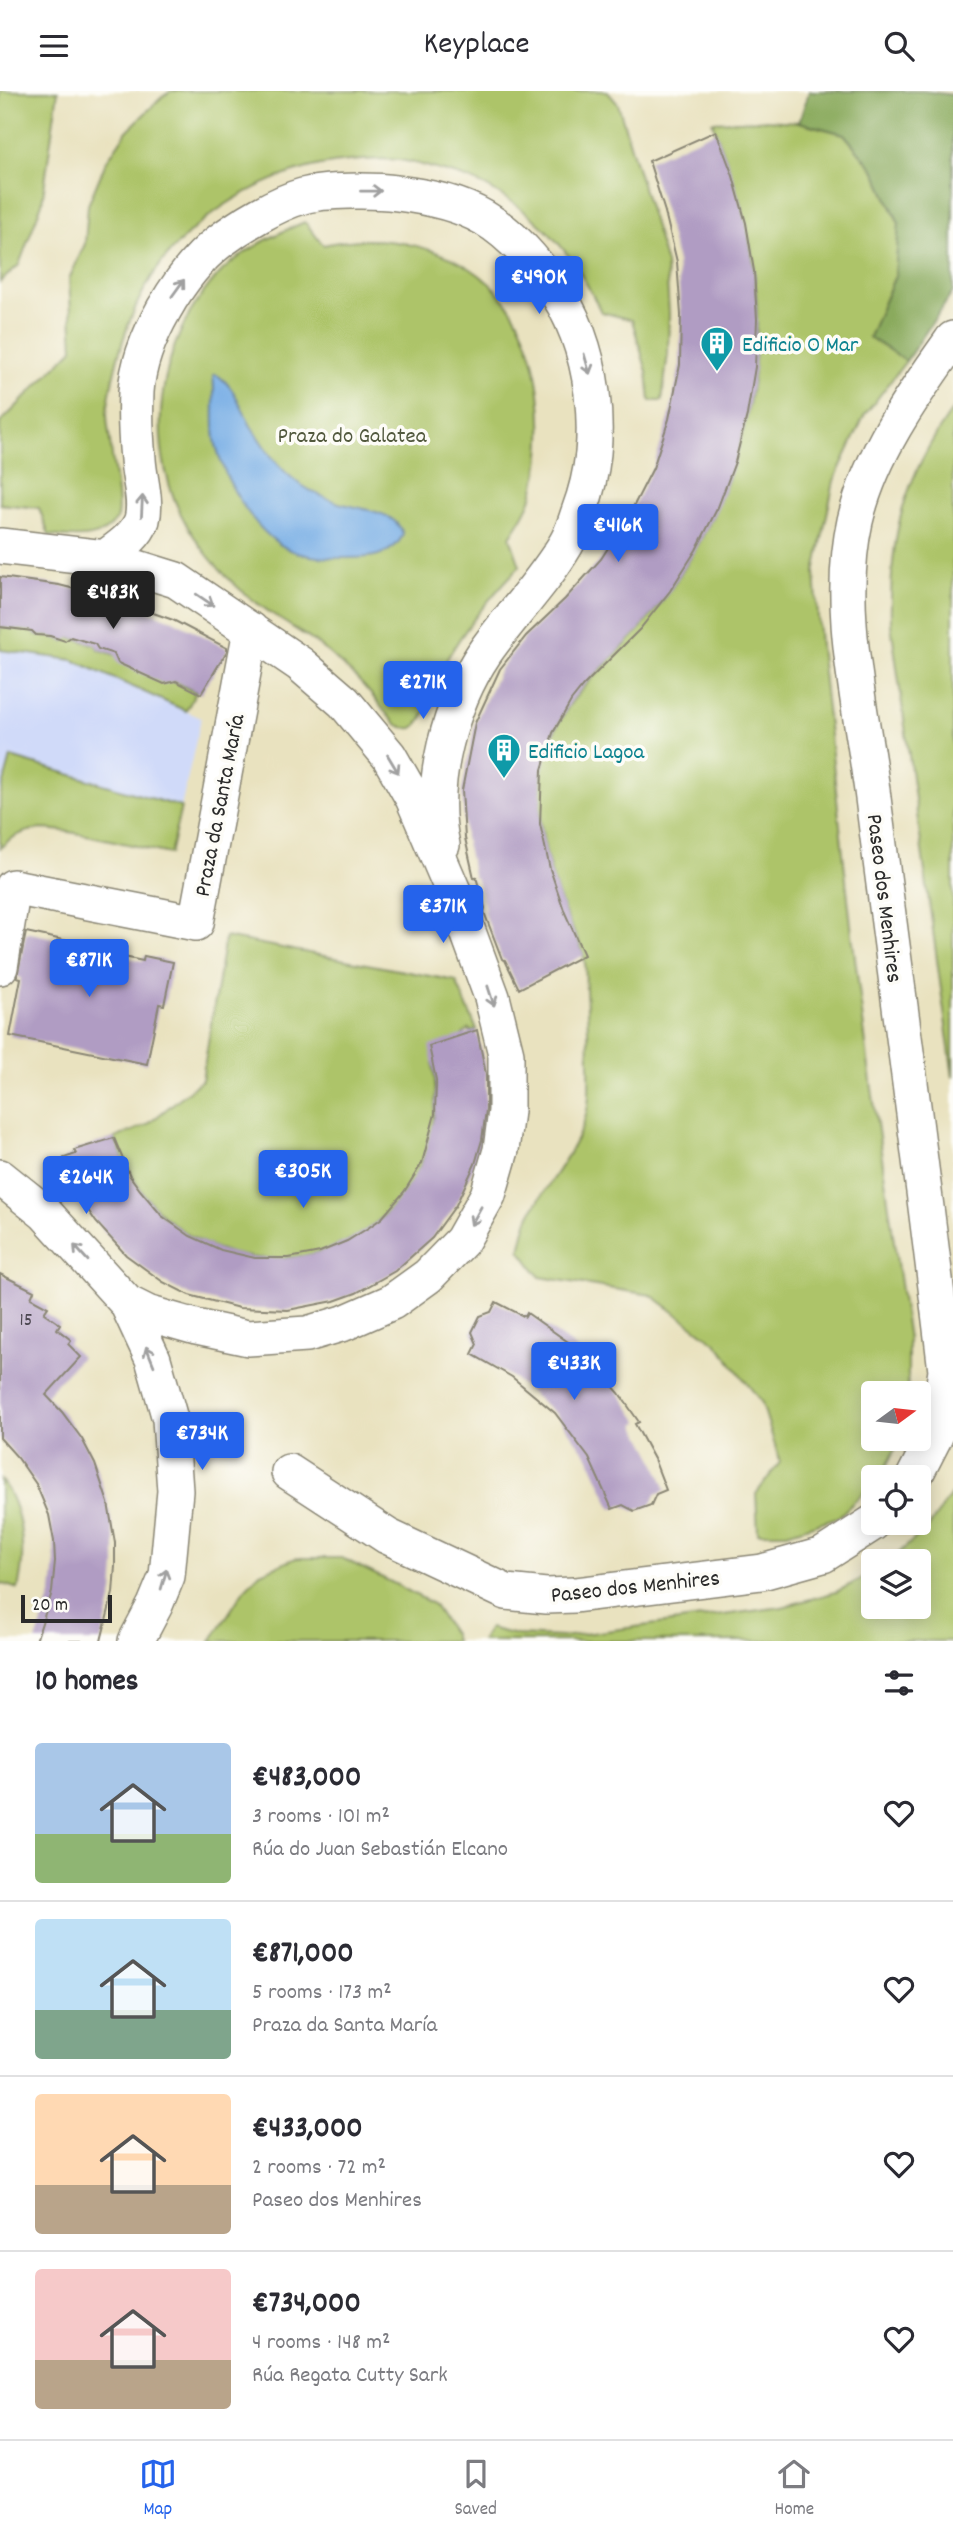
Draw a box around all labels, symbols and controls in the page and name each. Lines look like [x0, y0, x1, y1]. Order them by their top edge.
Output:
text: Keyplace [423, 23, 530, 69]
icon: menu [35, 27, 73, 65]
icon: search [880, 27, 918, 65]
one-way arrow [359, 184, 382, 198]
pin: €490K [490, 257, 588, 316]
text: €490K [511, 262, 567, 295]
one-way arrow [171, 279, 185, 298]
building icon: Edificio O Mar [698, 324, 736, 373]
place label: Edificio O Mar [742, 330, 859, 363]
one-way arrow [581, 353, 594, 375]
park label: Praza do Galatea [278, 421, 428, 454]
one-way arrow [136, 495, 149, 518]
pin: €416K [569, 505, 667, 564]
text: €416K [593, 510, 643, 543]
pin: €483K [64, 571, 162, 631]
text: €483K [87, 577, 139, 610]
one-way arrow [195, 593, 214, 607]
pin: €271K [374, 661, 472, 721]
text: €271K [399, 667, 447, 700]
street label: Praza da Santa María [188, 710, 256, 900]
building icon: Edificio Lagoa [485, 731, 523, 780]
place label: Edificio Lagoa [528, 737, 646, 770]
one-way arrow [386, 754, 400, 774]
street label: Paseo dos Menhires [856, 812, 909, 985]
pin: €371K [394, 885, 492, 945]
text: €371K [419, 891, 467, 924]
pin: €871K [40, 939, 138, 999]
text: €871K [66, 945, 112, 978]
one-way arrow [485, 985, 498, 1007]
pin: €305K [254, 1151, 352, 1210]
text: €305K [275, 1156, 331, 1189]
pin: €264K [37, 1157, 135, 1216]
text: €264K [59, 1162, 113, 1195]
one-way arrow [469, 1205, 482, 1226]
one-way arrow [72, 1245, 89, 1262]
house number: 15 [20, 1308, 32, 1335]
pin: €433K [525, 1343, 623, 1402]
one-way arrow [143, 1345, 156, 1367]
text: €433K [547, 1348, 601, 1381]
north arrow [861, 1381, 931, 1451]
map controls [861, 1381, 931, 1619]
pin: €734K [153, 1413, 251, 1472]
text: €734K [176, 1418, 228, 1451]
button: locate [861, 1465, 931, 1535]
button: layers [861, 1549, 931, 1619]
street label: Paseo dos Menhires [549, 1563, 722, 1614]
one-way arrow [158, 1568, 171, 1591]
scale bar [21, 1592, 112, 1624]
text: 20 m [32, 1593, 68, 1620]
text: 10 homes [35, 1662, 138, 1705]
icon: filters [880, 1664, 918, 1702]
text: €483,000 [252, 1758, 361, 1801]
icon: home [91, 1771, 175, 1855]
icon: heart [880, 1794, 918, 1832]
text: 3 rooms · 101 m² [252, 1801, 390, 1834]
text: Rúa do Juan Sebastián Elcano [252, 1834, 508, 1867]
text: €871,000 [252, 1934, 354, 1977]
icon: home [91, 1947, 175, 2031]
icon: heart [880, 1970, 918, 2008]
text: 5 rooms · 173 m² [252, 1977, 392, 2010]
text: Praza da Santa María [252, 2010, 437, 2043]
text: €433,000 [252, 2109, 363, 2152]
icon: home [91, 2122, 175, 2206]
icon: heart [880, 2145, 918, 2183]
text: 2 rooms · 72 m² [252, 2152, 386, 2185]
text: Paseo dos Menhires [252, 2185, 422, 2218]
text: €734,000 [252, 2284, 361, 2327]
icon: home [91, 2297, 175, 2381]
icon: heart [880, 2320, 918, 2358]
text: 4 rooms · 148 m² [252, 2327, 390, 2360]
text: Rúa Regata Cutty Sark [252, 2360, 448, 2393]
tab: Map [139, 2455, 177, 2524]
tab: Saved [454, 2455, 497, 2524]
tab: Home [775, 2455, 814, 2524]

